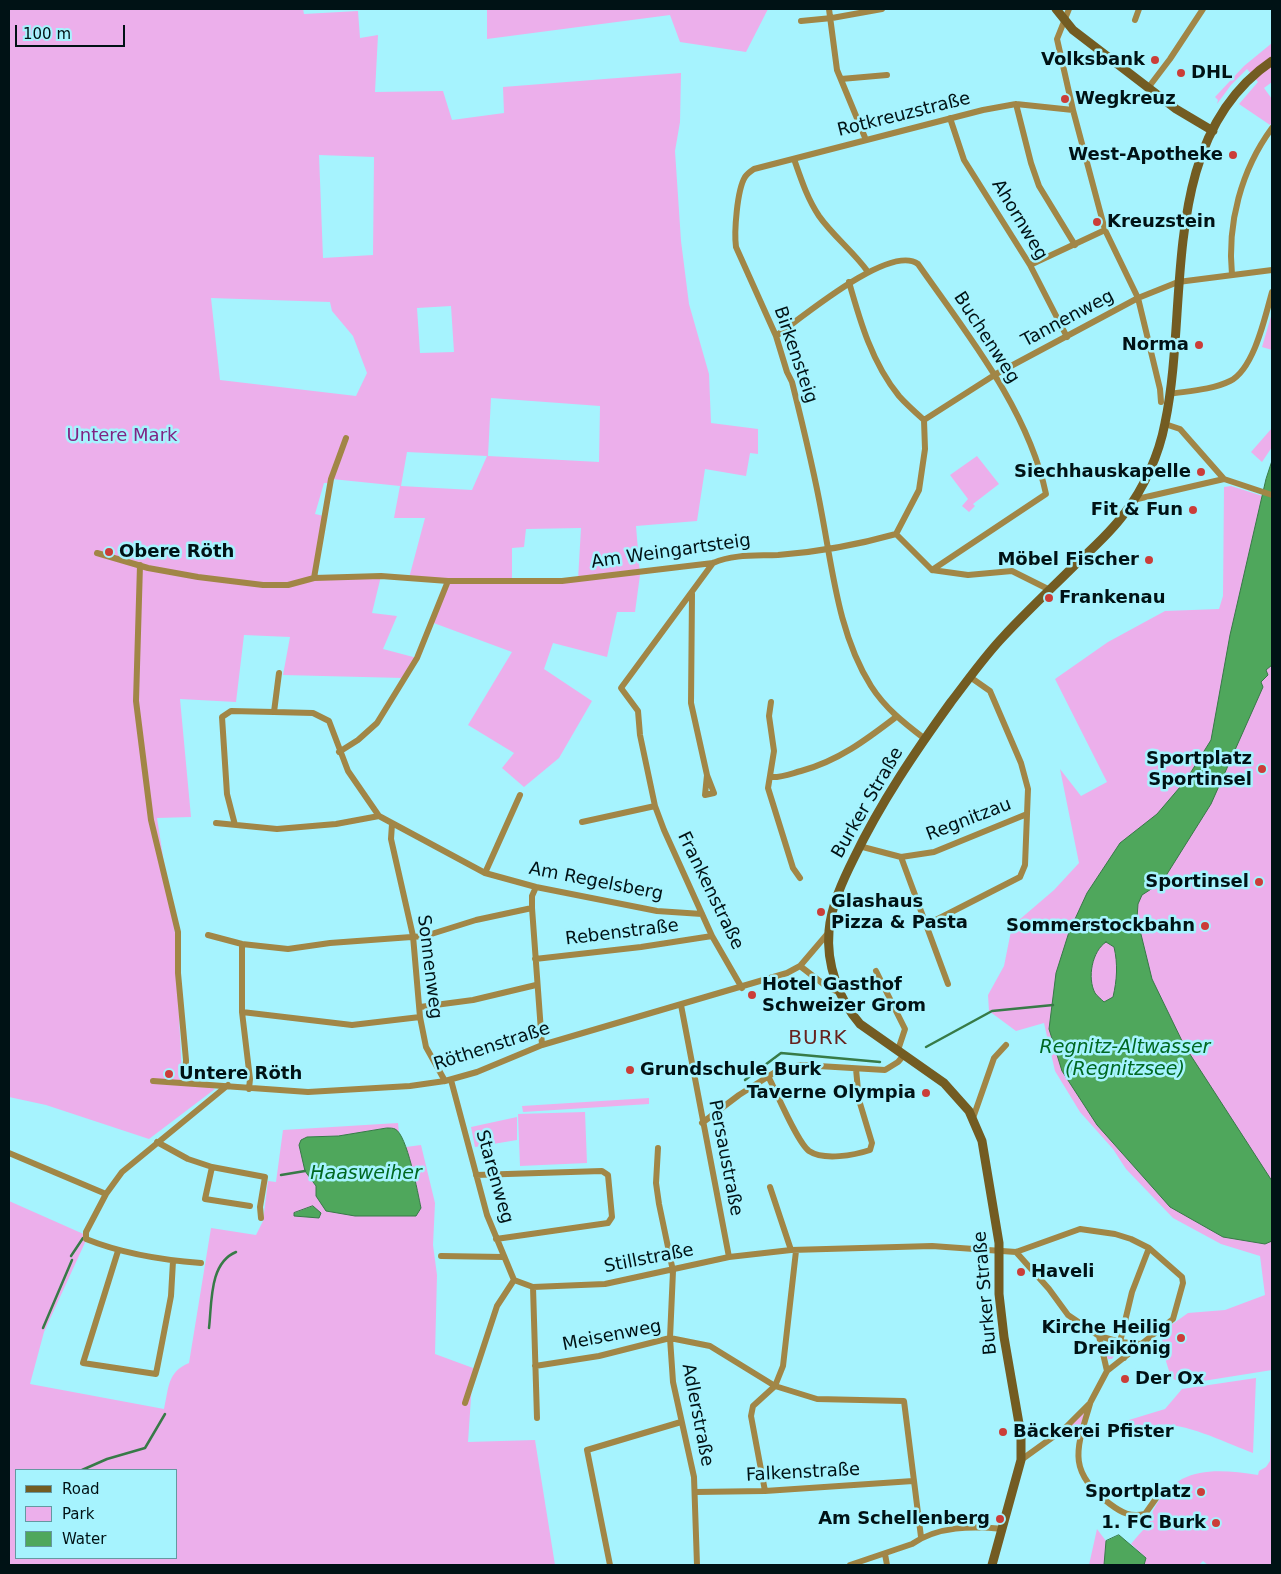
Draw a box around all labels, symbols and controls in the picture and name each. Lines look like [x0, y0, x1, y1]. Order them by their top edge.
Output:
scale bar [18, 15, 128, 47]
text: 100 m [23, 25, 71, 43]
place label: Volksbank [1041, 49, 1145, 71]
marker: Volksbank [1149, 54, 1161, 66]
place label: DHL [1191, 62, 1232, 84]
marker: DHL [1175, 67, 1187, 79]
street label: Rotkreuzstraße [835, 88, 973, 142]
place label: Wegkreuz [1075, 88, 1176, 110]
marker: Wegkreuz [1059, 93, 1071, 105]
place label: West-Apotheke [1068, 144, 1223, 166]
marker: West-Apotheke [1227, 149, 1239, 161]
street label: Ahornweg [986, 176, 1052, 264]
place label: Kreuzstein [1107, 211, 1216, 233]
marker: Kreuzstein [1091, 216, 1103, 228]
street label: Tannenweg [1018, 286, 1118, 352]
street label: Buchenweg [948, 288, 1024, 388]
street label: Birkensteig [768, 304, 822, 406]
place label: Norma [1122, 334, 1189, 356]
marker: Norma [1193, 339, 1205, 351]
park label: Untere Mark [67, 425, 177, 447]
place label: Siechhauskapelle [1014, 461, 1191, 483]
marker: Siechhauskapelle [1195, 466, 1207, 478]
place label: Fit & Fun [1091, 499, 1183, 521]
marker: Fit & Fun [1187, 504, 1199, 516]
street label: Am Weingartsteig [590, 530, 752, 574]
place label: Obere Röth [119, 541, 234, 563]
marker: Obere Röth [103, 546, 115, 558]
place label: Möbel Fischer [997, 549, 1139, 571]
marker: Möbel Fischer [1143, 554, 1155, 566]
place label: Frankenau [1059, 587, 1165, 609]
marker: Frankenau [1043, 592, 1055, 604]
street label: Burker Straße [828, 744, 908, 862]
place label: Sportplatz Sportinsel [1146, 748, 1252, 791]
marker: Sportplatz Sportinsel [1256, 763, 1268, 775]
street label: Regnitzau [923, 794, 1015, 846]
street label: Frankenstraße [672, 829, 748, 953]
street label: Am Regelsberg [527, 858, 665, 906]
place label: Sportinsel [1145, 871, 1249, 893]
marker: Sportinsel [1253, 876, 1265, 888]
place label: Glashaus Pizza & Pasta [831, 891, 968, 934]
marker: Glashaus Pizza & Pasta [815, 906, 827, 918]
street label: Sonnenweg [412, 914, 446, 1020]
street label: Rebenstraße [564, 915, 680, 951]
place label: Sommerstockbahn [1006, 915, 1195, 937]
marker: Sommerstockbahn [1199, 920, 1211, 932]
place label: Hotel Gasthof Schweizer Grom [762, 974, 926, 1016]
marker: Hotel Gasthof Schweizer Grom [746, 989, 758, 1001]
street label: Röthenstraße [431, 1018, 553, 1076]
district label: BURK [788, 1027, 848, 1051]
water label: Regnitz-Altwasser (Regnitzsee) [1040, 1037, 1210, 1081]
place label: Grundschule Burk [640, 1059, 821, 1081]
place label: Untere Röth [179, 1063, 302, 1085]
marker: Grundschule Burk [624, 1064, 636, 1076]
marker: Untere Röth [163, 1068, 175, 1080]
place label: Taverne Olympia [747, 1082, 916, 1104]
marker: Taverne Olympia [920, 1087, 932, 1099]
street label: Persaustraße [703, 1098, 747, 1218]
street label: Starenweg [470, 1128, 518, 1226]
water label: Haasweiher [310, 1163, 422, 1185]
street label: Burker Straße [970, 1230, 1002, 1356]
street label: Stillstraße [602, 1240, 696, 1278]
place label: Haveli [1031, 1261, 1094, 1283]
marker: Haveli [1015, 1266, 1027, 1278]
street label: Meisenweg [561, 1316, 663, 1356]
place label: Kirche Heilig Dreikönig [1041, 1317, 1171, 1360]
marker: Kirche Heilig Dreikönig [1175, 1332, 1187, 1344]
street label: Adlerstraße [676, 1362, 718, 1468]
place label: Der Ox [1135, 1368, 1204, 1390]
marker: Der Ox [1119, 1373, 1131, 1385]
place label: Bäckerei Pfister [1013, 1421, 1174, 1443]
marker: Bäckerei Pfister [997, 1426, 1009, 1438]
street label: Falkenstraße [745, 1459, 861, 1487]
legend [15, 1469, 178, 1559]
text: Road [62, 1480, 100, 1498]
place label: Sportplatz [1085, 1481, 1191, 1503]
marker: Sportplatz [1195, 1486, 1207, 1498]
text: Park [62, 1505, 94, 1523]
place label: Am Schellenberg [818, 1508, 990, 1530]
place label: 1. FC Burk [1101, 1512, 1206, 1534]
marker: Am Schellenberg [994, 1513, 1006, 1525]
marker: 1. FC Burk [1210, 1517, 1222, 1529]
text: Water [62, 1530, 106, 1548]

